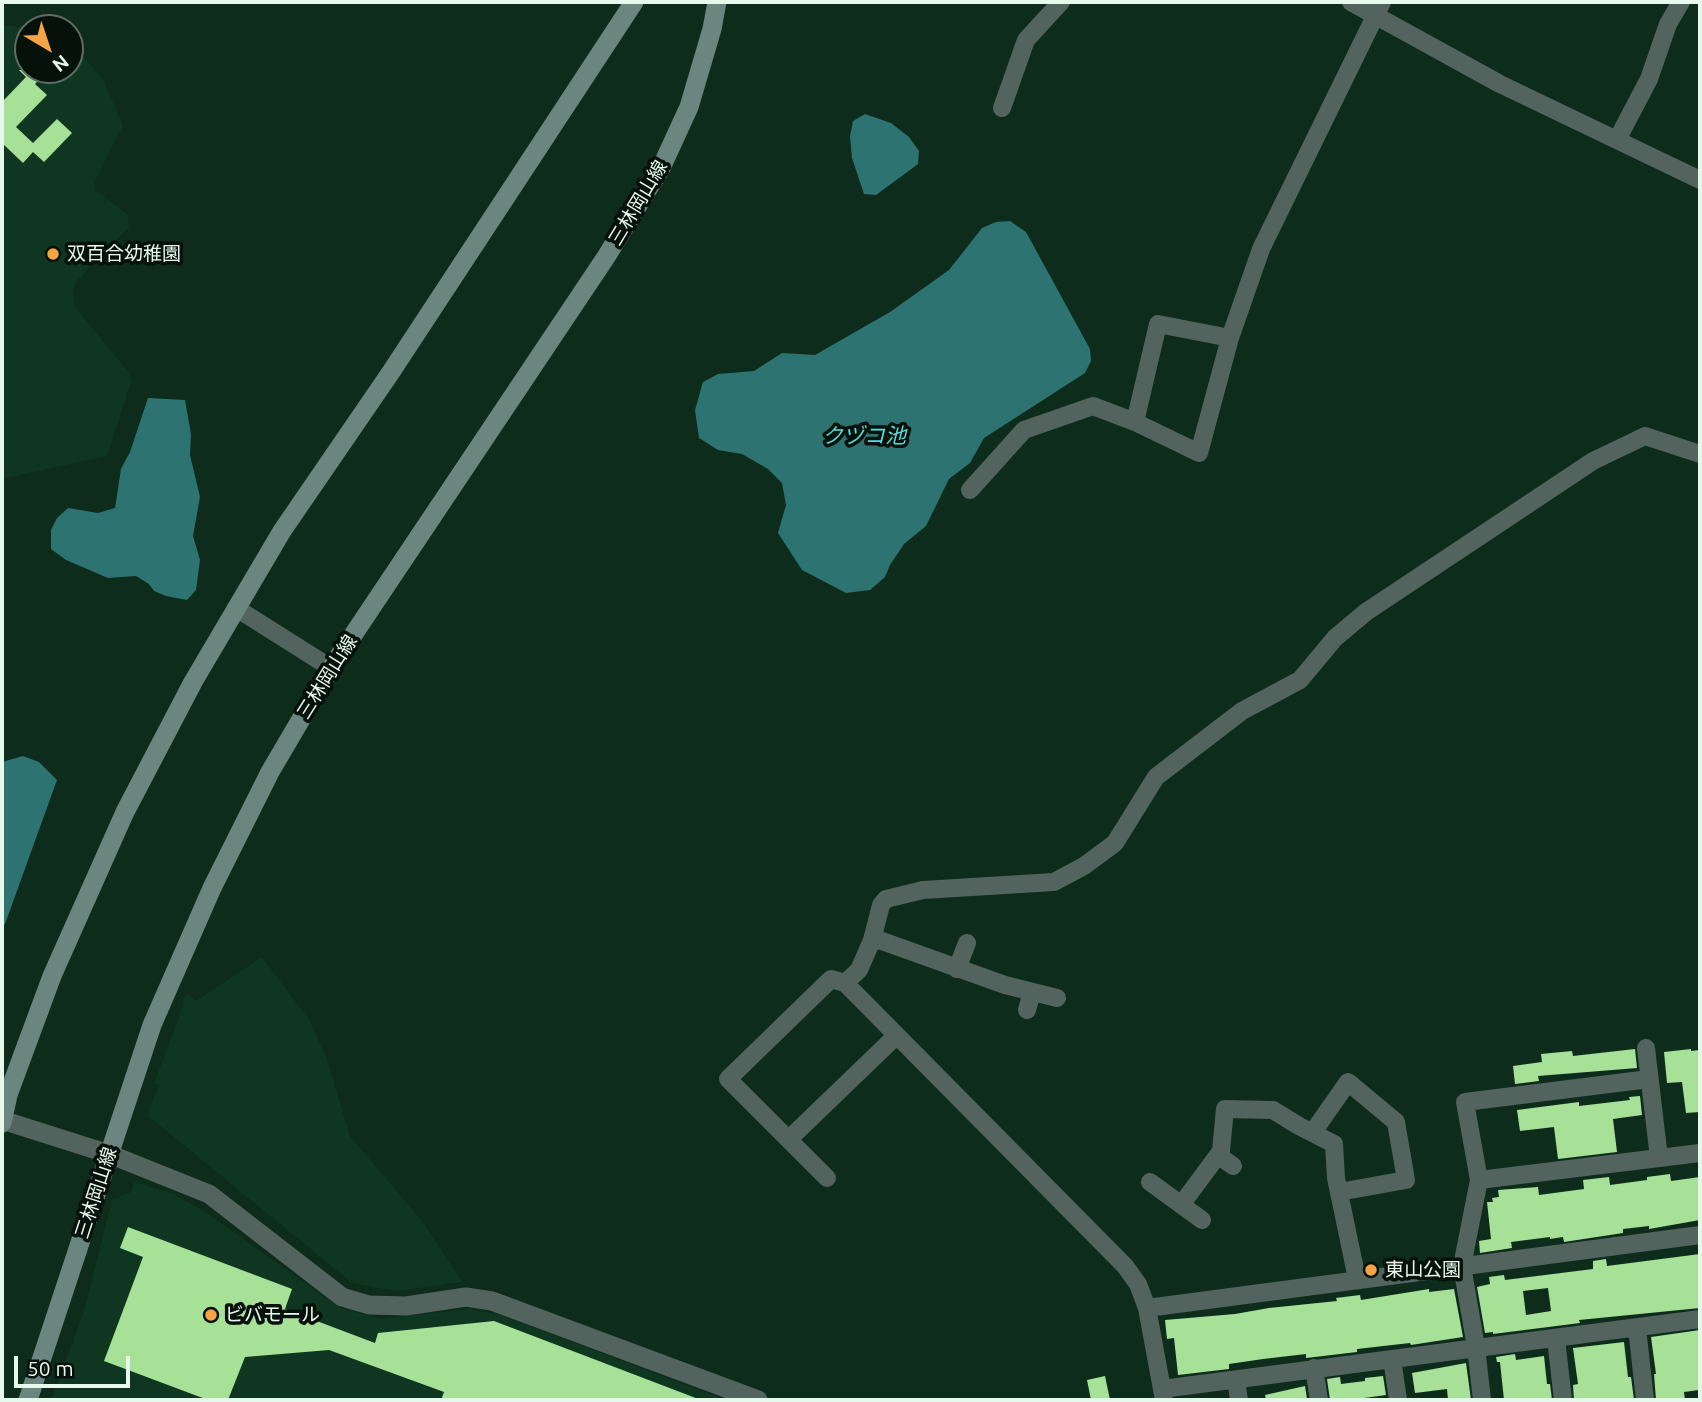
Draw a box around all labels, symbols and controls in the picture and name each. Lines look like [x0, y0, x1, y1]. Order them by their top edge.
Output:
north arrow [14, 14, 84, 84]
text: N [49, 51, 73, 77]
street label: 三林岡山線 [604, 156, 672, 250]
place label: 双百合幼稚園 [67, 243, 181, 265]
marker: 双百合幼稚園 [45, 246, 61, 262]
water label: クヅコ池 [822, 423, 906, 449]
street label: 三林岡山線 [292, 631, 362, 723]
street label: 三林岡山線 [70, 1144, 122, 1242]
place label: 東山公園 [1385, 1259, 1461, 1281]
marker: 東山公園 [1363, 1262, 1379, 1278]
place label: ビバモール [225, 1304, 320, 1326]
marker: ビバモール [203, 1307, 219, 1323]
scale bar [18, 1342, 133, 1386]
text: 50 m [27, 1356, 74, 1380]

